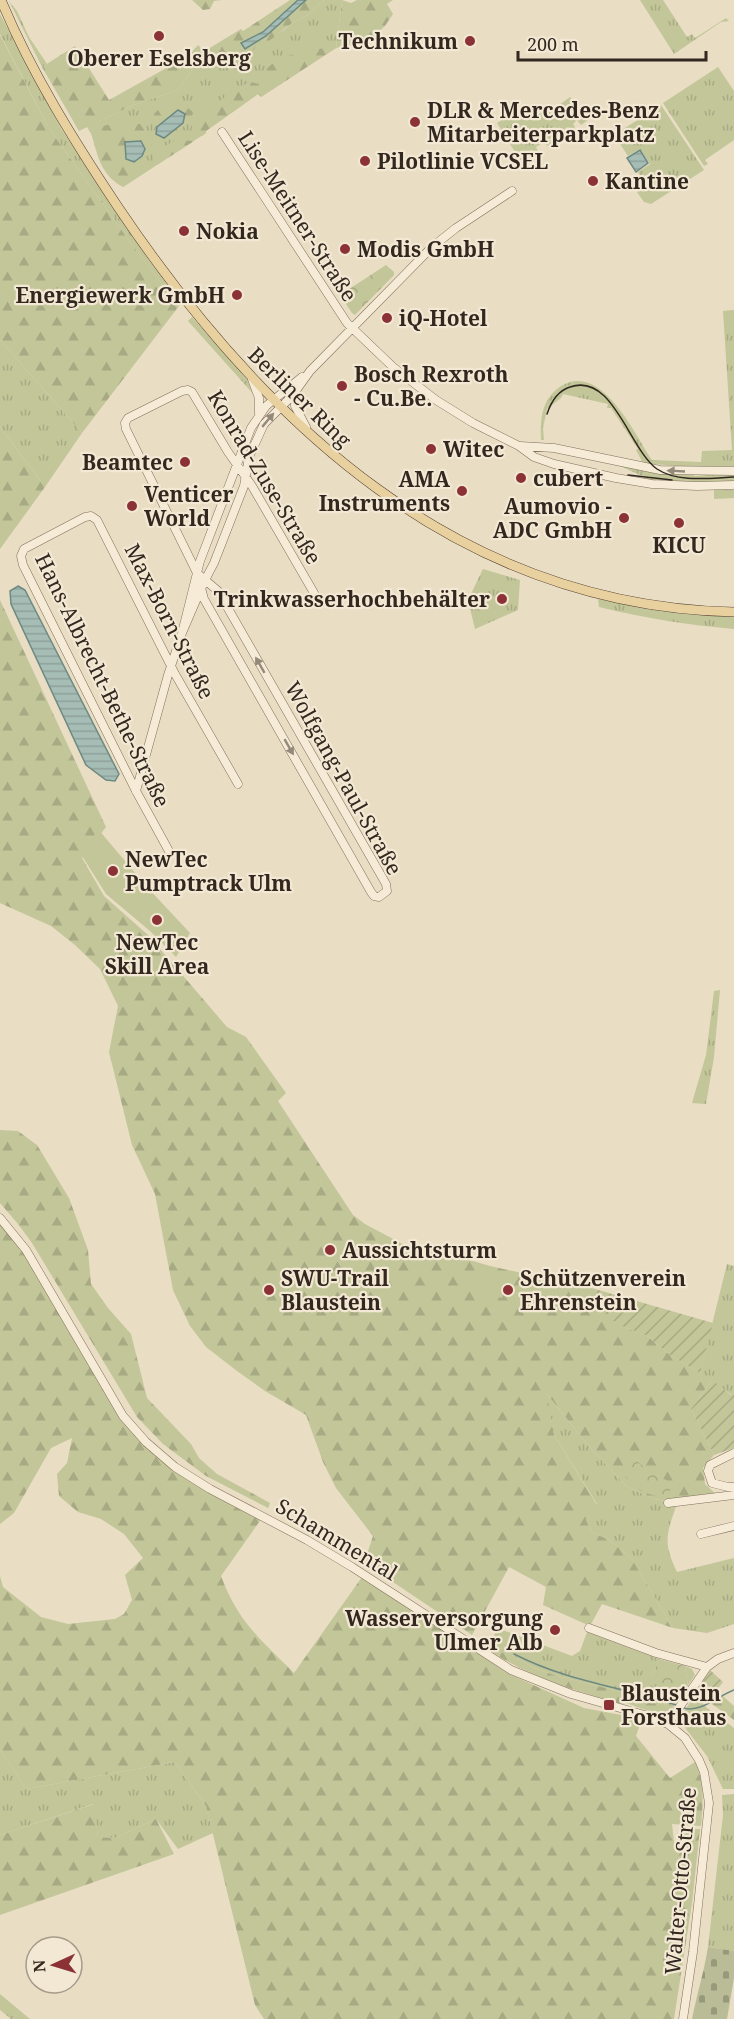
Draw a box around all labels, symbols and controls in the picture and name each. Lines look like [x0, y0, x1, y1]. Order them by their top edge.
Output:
scale bar [518, 24, 706, 62]
place label: Technikum [339, 27, 458, 55]
marker: Oberer Eselsberg [152, 29, 166, 43]
text: 200 m [527, 32, 579, 56]
marker: Technikum [463, 34, 477, 48]
place label: Oberer Eselsberg [67, 44, 251, 72]
place label: DLR & Mercedes-Benz Mitarbeiterparkplatz [427, 96, 659, 148]
marker: DLR & Mercedes-Benz Mitarbeiterparkplatz [408, 115, 422, 129]
street label: Lise-Meitner-Straße [232, 125, 364, 307]
place label: Pilotlinie VCSEL [377, 147, 548, 175]
marker: Pilotlinie VCSEL [358, 154, 372, 168]
place label: Kantine [605, 167, 689, 195]
marker: Kantine [586, 174, 600, 188]
place label: Nokia [196, 217, 259, 245]
marker: Nokia [177, 224, 191, 238]
place label: Modis GmbH [357, 235, 494, 263]
marker: Modis GmbH [338, 242, 352, 256]
place label: Energiewerk GmbH [16, 281, 225, 309]
marker: Energiewerk GmbH [230, 288, 244, 302]
place label: iQ-Hotel [399, 304, 488, 332]
marker: iQ-Hotel [380, 311, 394, 325]
street label: Berliner Ring [242, 341, 358, 454]
place label: Bosch Rexroth - Cu.Be. [354, 360, 509, 412]
marker: Bosch Rexroth - Cu.Be. [335, 379, 349, 393]
street label: Konrad-Zuse-Straße [202, 385, 328, 569]
one-way arrow [261, 412, 274, 428]
place label: Witec [443, 435, 504, 463]
marker: Witec [424, 442, 438, 456]
place label: Beamtec [82, 448, 173, 476]
marker: Beamtec [178, 455, 192, 469]
place label: cubert [533, 464, 604, 492]
place label: AMA Instruments [319, 465, 450, 517]
one-way arrow [666, 467, 685, 476]
marker: cubert [514, 471, 528, 485]
place label: Venticer World [144, 480, 233, 532]
marker: AMA Instruments [455, 484, 469, 498]
place label: Aumovio - ADC GmbH [493, 492, 612, 544]
marker: Venticer World [125, 499, 139, 513]
marker: Aumovio - ADC GmbH [617, 511, 631, 525]
marker: KICU [672, 516, 686, 530]
place label: KICU [652, 531, 706, 559]
street label: Max-Born-Straße [119, 539, 221, 703]
street label: Hans-Albrecht-Bethe-Straße [29, 548, 177, 812]
place label: Trinkwasserhochbehälter [214, 585, 490, 613]
marker: Trinkwasserhochbehälter [495, 592, 509, 606]
one-way arrow [255, 656, 265, 673]
street label: Wolfgang-Paul-Straße [279, 676, 409, 880]
one-way arrow [284, 739, 294, 756]
place label: NewTec Pumptrack Ulm [125, 845, 292, 897]
marker: NewTec Pumptrack Ulm [106, 864, 120, 878]
marker: NewTec Skill Area [150, 913, 164, 927]
place label: NewTec Skill Area [105, 928, 209, 980]
place label: Aussichtsturm [342, 1236, 497, 1264]
marker: Aussichtsturm [323, 1243, 337, 1257]
place label: SWU-Trail Blaustein [281, 1264, 390, 1316]
place label: Schützenverein Ehrenstein [520, 1264, 686, 1316]
marker: SWU-Trail Blaustein [262, 1283, 276, 1297]
marker: Schützenverein Ehrenstein [501, 1283, 515, 1297]
street label: Schammental [271, 1492, 403, 1587]
place label: Wasserversorgung Ulmer Alb [345, 1604, 543, 1656]
marker: Wasserversorgung Ulmer Alb [548, 1623, 562, 1637]
place label: Blaustein Forsthaus [621, 1679, 726, 1731]
marker: Blaustein Forsthaus [602, 1698, 616, 1712]
street label: Walter-Otto-Straße [658, 1786, 702, 1976]
north arrow [24, 1935, 84, 1995]
text: N [28, 1959, 50, 1973]

